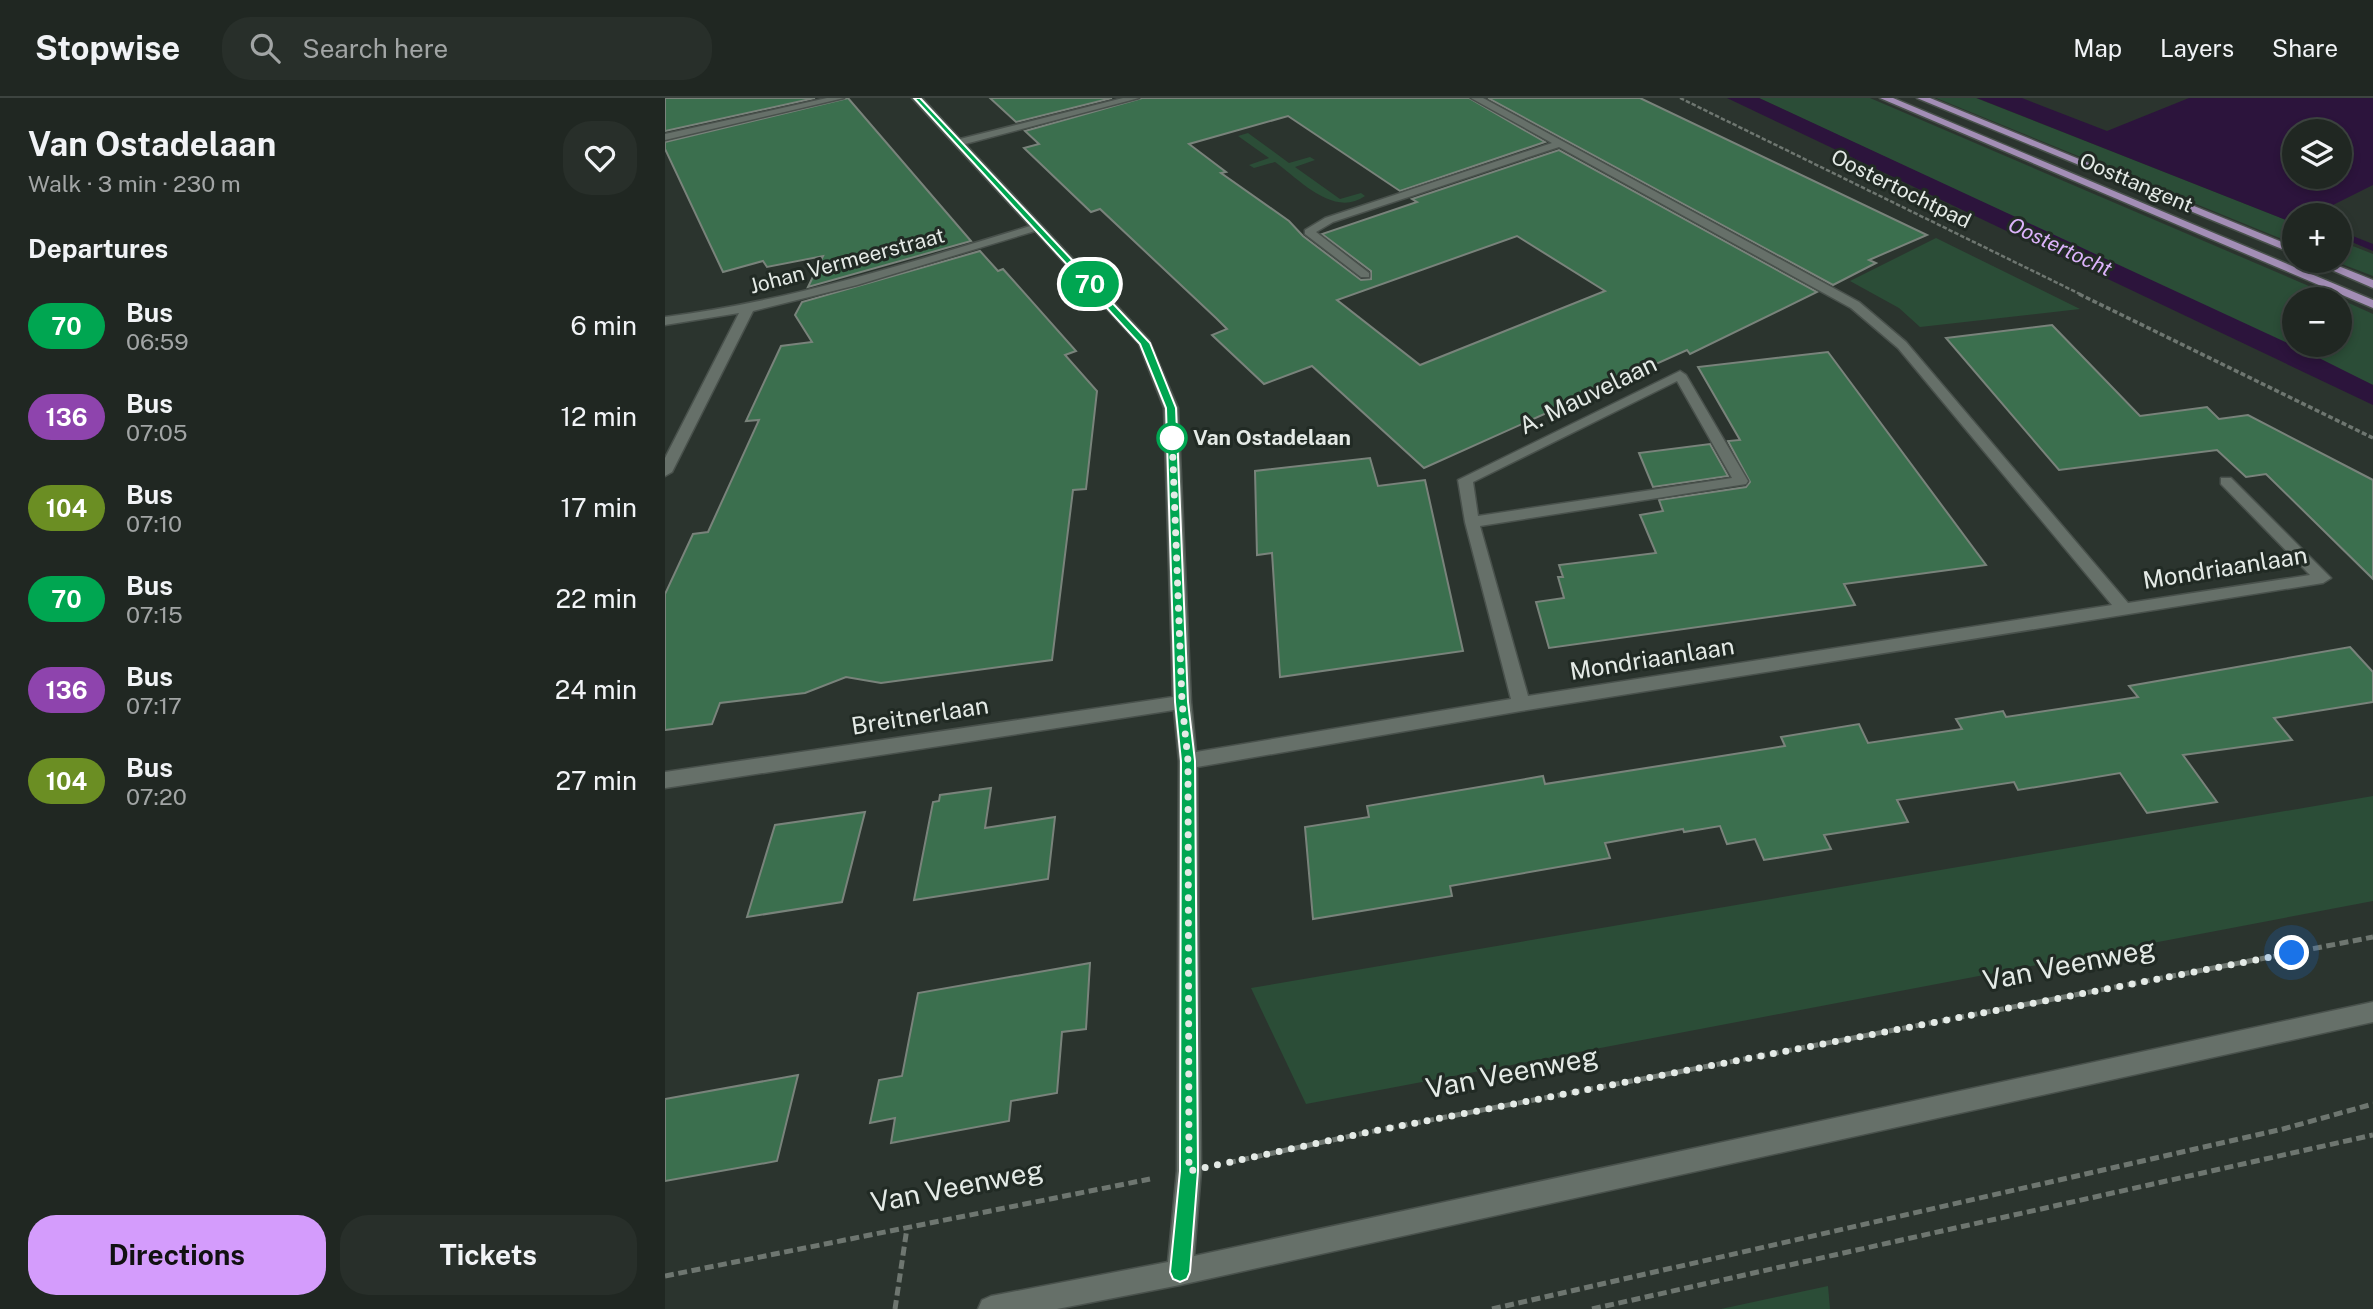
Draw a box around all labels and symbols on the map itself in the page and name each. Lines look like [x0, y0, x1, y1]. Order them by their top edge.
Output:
street label: Oostertochtpad [1827, 144, 1975, 233]
street label: Oosttangent [2076, 147, 2197, 218]
water label: Oostertocht [2004, 212, 2116, 282]
street label: Johan Vermeerstraat [746, 222, 947, 299]
line badge: 70 [1059, 261, 1122, 307]
street label: A. Mauvelaan [1514, 349, 1661, 439]
marker: Van Ostadelaan [1157, 423, 1187, 453]
place label: Van Ostadelaan [1193, 425, 1351, 450]
street label: Mondriaanlaan [2141, 540, 2309, 594]
street label: Mondriaanlaan [1568, 631, 1736, 685]
street label: Breitnerlaan [849, 690, 990, 740]
street label: Van Veenweg [1980, 931, 2158, 996]
your location [2274, 935, 2309, 970]
street label: Van Veenweg [1423, 1039, 1601, 1104]
street label: Van Veenweg [868, 1153, 1046, 1218]

